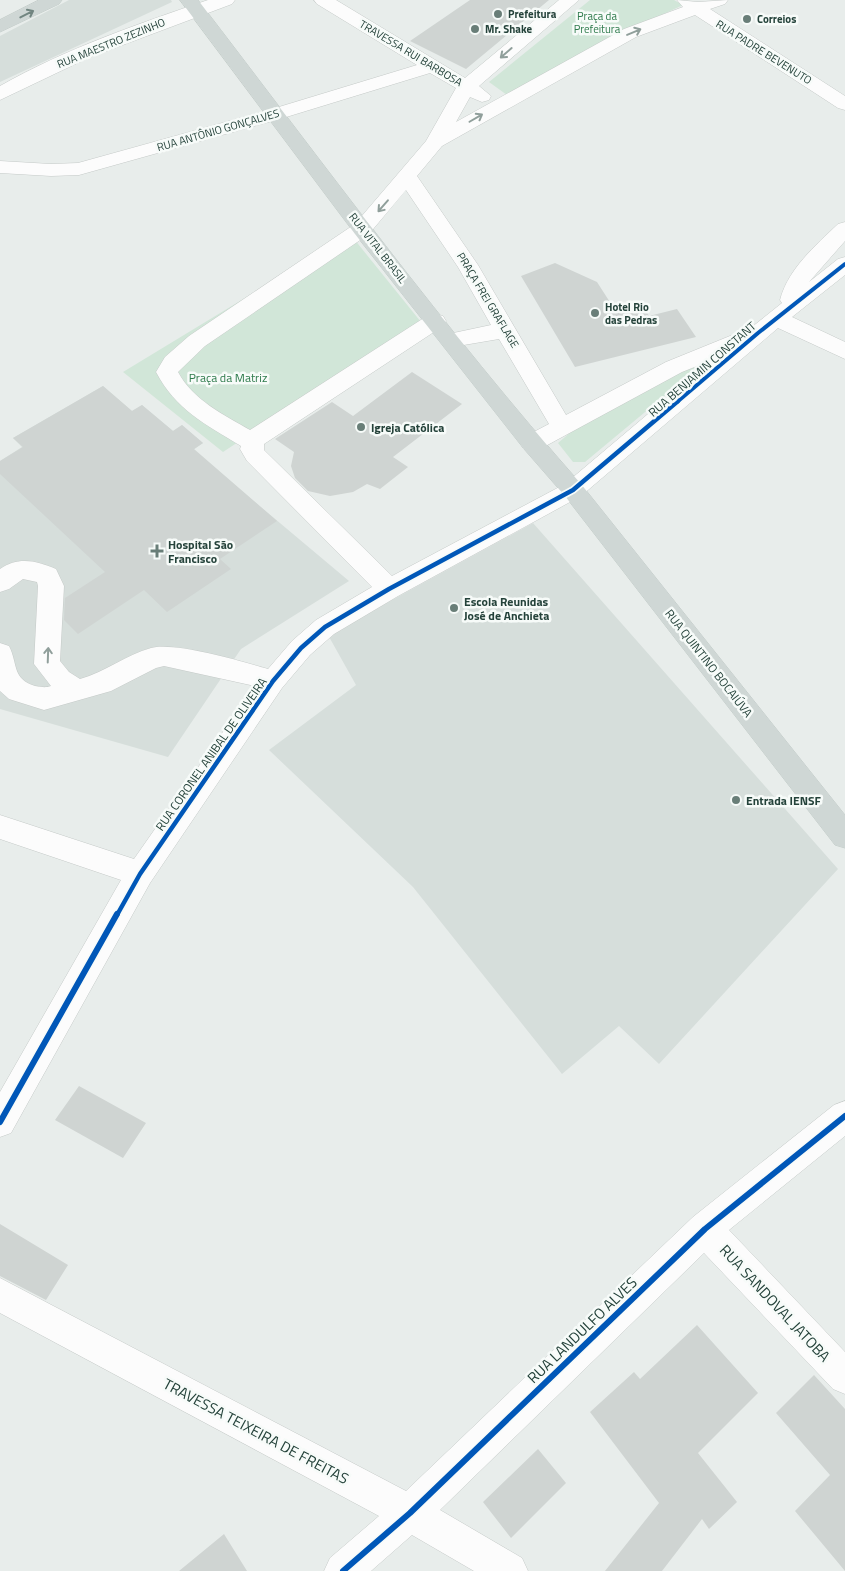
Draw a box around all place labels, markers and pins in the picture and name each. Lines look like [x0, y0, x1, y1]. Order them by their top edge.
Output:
place label: Prefeitura [508, 6, 557, 22]
marker: Prefeitura [492, 8, 504, 20]
place label: Correios [757, 11, 796, 27]
marker: Correios [741, 13, 753, 25]
place label: Mr. Shake [485, 21, 532, 37]
marker: Mr. Shake [469, 23, 481, 35]
place label: Hotel Rio das Pedras [605, 299, 657, 328]
marker: Hotel Rio das Pedras [589, 307, 601, 319]
place label: Igreja Católica [371, 418, 444, 437]
marker: Igreja Católica [355, 421, 367, 433]
place label: Hospital São Francisco [168, 535, 233, 568]
marker: Hospital São Francisco [150, 544, 164, 558]
place label: Escola Reunidas José de Anchieta [464, 592, 549, 625]
marker: Escola Reunidas José de Anchieta [448, 602, 460, 614]
place label: Entrada IENSF [746, 791, 822, 810]
marker: Entrada IENSF [730, 794, 742, 806]

